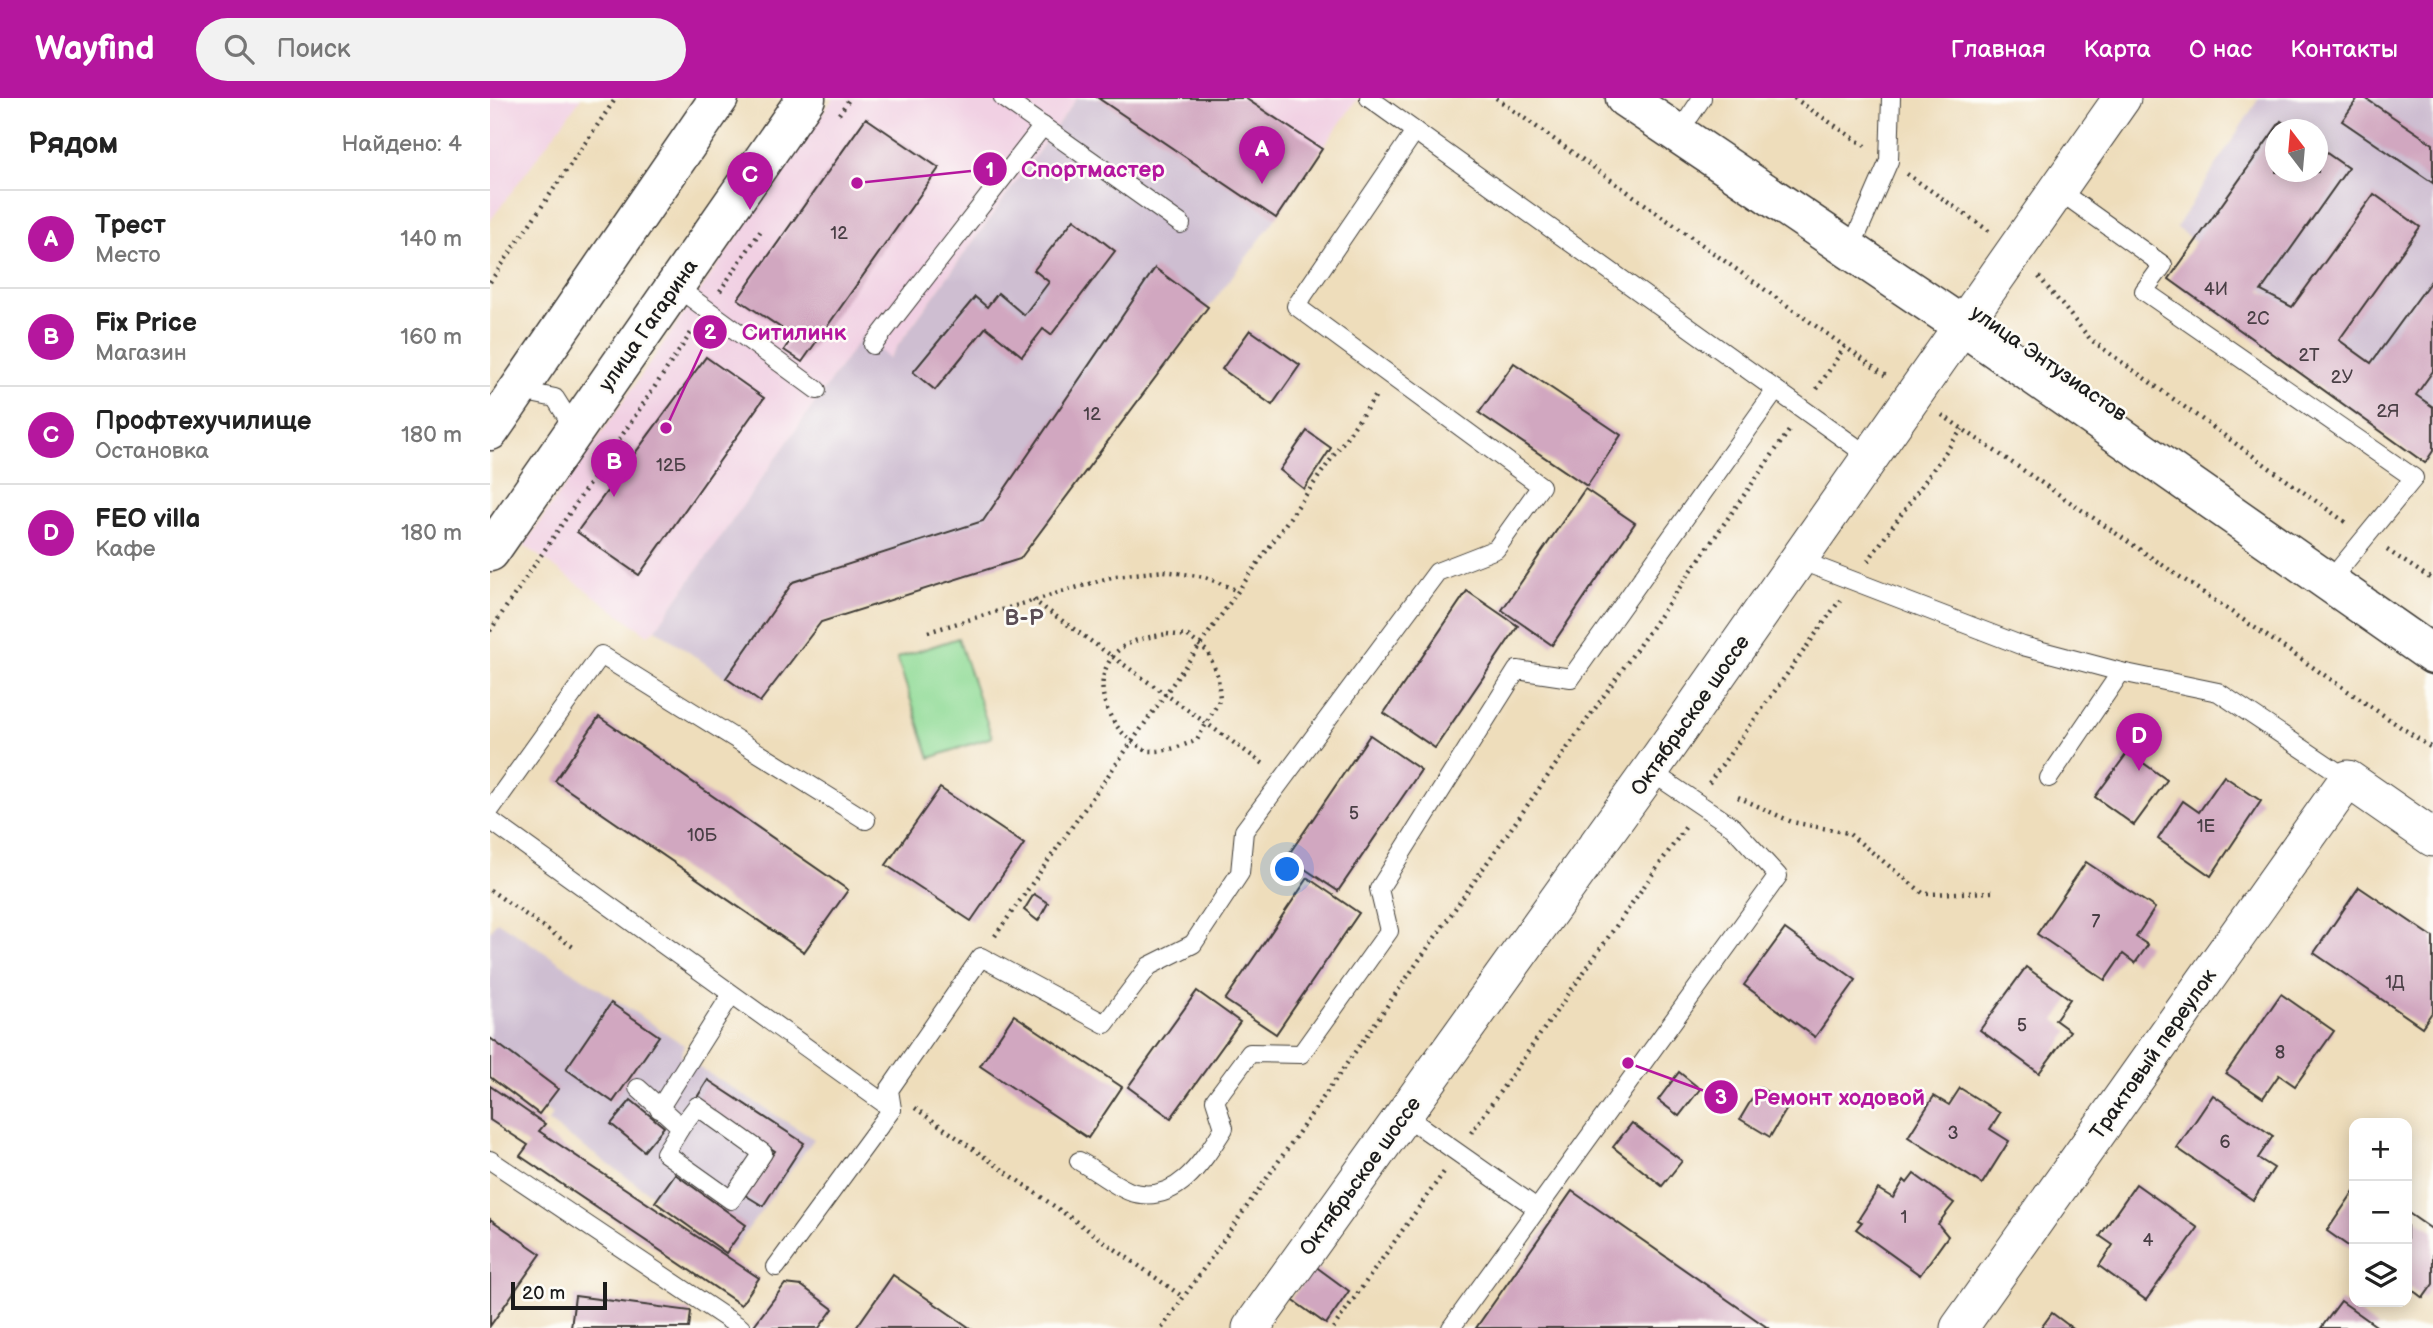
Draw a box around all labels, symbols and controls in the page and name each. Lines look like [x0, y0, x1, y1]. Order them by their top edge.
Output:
search box [196, 18, 686, 81]
text: Wayfind [35, 29, 154, 69]
icon: search [220, 30, 258, 68]
text: Поиск [276, 34, 351, 65]
text: Главная [1951, 35, 2045, 64]
text: Карта [2083, 35, 2151, 64]
text: О нас [2189, 35, 2252, 64]
text: Контакты [2290, 35, 2398, 64]
north arrow [2265, 119, 2328, 182]
text: Рядом [28, 126, 118, 162]
pin: A [1239, 126, 1285, 184]
text: Найдено: 4 [342, 130, 462, 158]
callout: Спортмастер [972, 147, 1179, 191]
pin: C [727, 152, 773, 210]
text: Спортмастер [1021, 156, 1165, 184]
text: 1 [986, 158, 994, 183]
text: Трест [95, 210, 166, 241]
house number: 12 [830, 223, 848, 244]
text: A [44, 225, 58, 253]
text: 140 m [400, 225, 462, 253]
text: Место [95, 241, 161, 269]
street label: улица Гагарина [594, 254, 704, 396]
house number: 4И [2204, 279, 2228, 300]
street label: улица Энтузиастов [1966, 300, 2132, 427]
text: Fix Price [95, 308, 197, 339]
house number: 2С [2247, 308, 2269, 329]
callout: Ситилинк [693, 310, 860, 354]
text: Ситилинк [742, 319, 847, 347]
text: 2 [704, 320, 717, 345]
text: B [43, 323, 59, 351]
text: 160 m [400, 323, 462, 351]
text: Магазин [95, 339, 187, 367]
house number: 2Т [2298, 345, 2320, 366]
house number: 2У [2331, 367, 2353, 388]
house number: 2Я [2376, 401, 2400, 422]
house number: 12 [1083, 404, 1101, 425]
text: Профтехучилище [95, 406, 311, 437]
text: C [43, 421, 59, 449]
text: 180 m [401, 421, 462, 449]
text: Остановка [95, 437, 209, 465]
pin: B [591, 439, 637, 497]
house number: 12Б [656, 455, 687, 476]
text: FEO villa [95, 504, 200, 535]
text: D [43, 519, 59, 547]
text: 180 m [401, 519, 462, 547]
text: Кафе [95, 535, 156, 563]
district label: В-Р [1005, 604, 1044, 632]
street label: Октябрьское шоссе [1626, 630, 1755, 800]
pin: D [2116, 713, 2162, 771]
house number: 5 [1349, 803, 1359, 824]
house number: 1Е [2197, 816, 2215, 837]
house number: 10Б [687, 825, 718, 846]
your location [1270, 852, 1304, 886]
house number: 7 [2092, 911, 2101, 932]
street label: Трактовый переулок [2085, 964, 2222, 1145]
house number: 1Д [2385, 972, 2405, 993]
house number: 5 [2017, 1015, 2027, 1036]
house number: 8 [2275, 1042, 2285, 1063]
callout: Ремонт ходовой [1704, 1075, 1939, 1119]
text: Ремонт ходовой [1753, 1084, 1925, 1112]
text: 3 [1715, 1085, 1727, 1110]
street label: Октябрьское шоссе [1294, 1092, 1427, 1261]
map controls [2349, 1118, 2412, 1307]
button: + [2349, 1118, 2412, 1181]
house number: 3 [1947, 1123, 1959, 1144]
house number: 6 [2220, 1132, 2231, 1153]
button: − [2349, 1181, 2412, 1244]
house number: 1 [1901, 1207, 1907, 1228]
house number: 4 [2143, 1230, 2154, 1251]
button: layers [2349, 1244, 2412, 1307]
scale bar [511, 1279, 607, 1311]
text: 20 m [522, 1282, 565, 1305]

